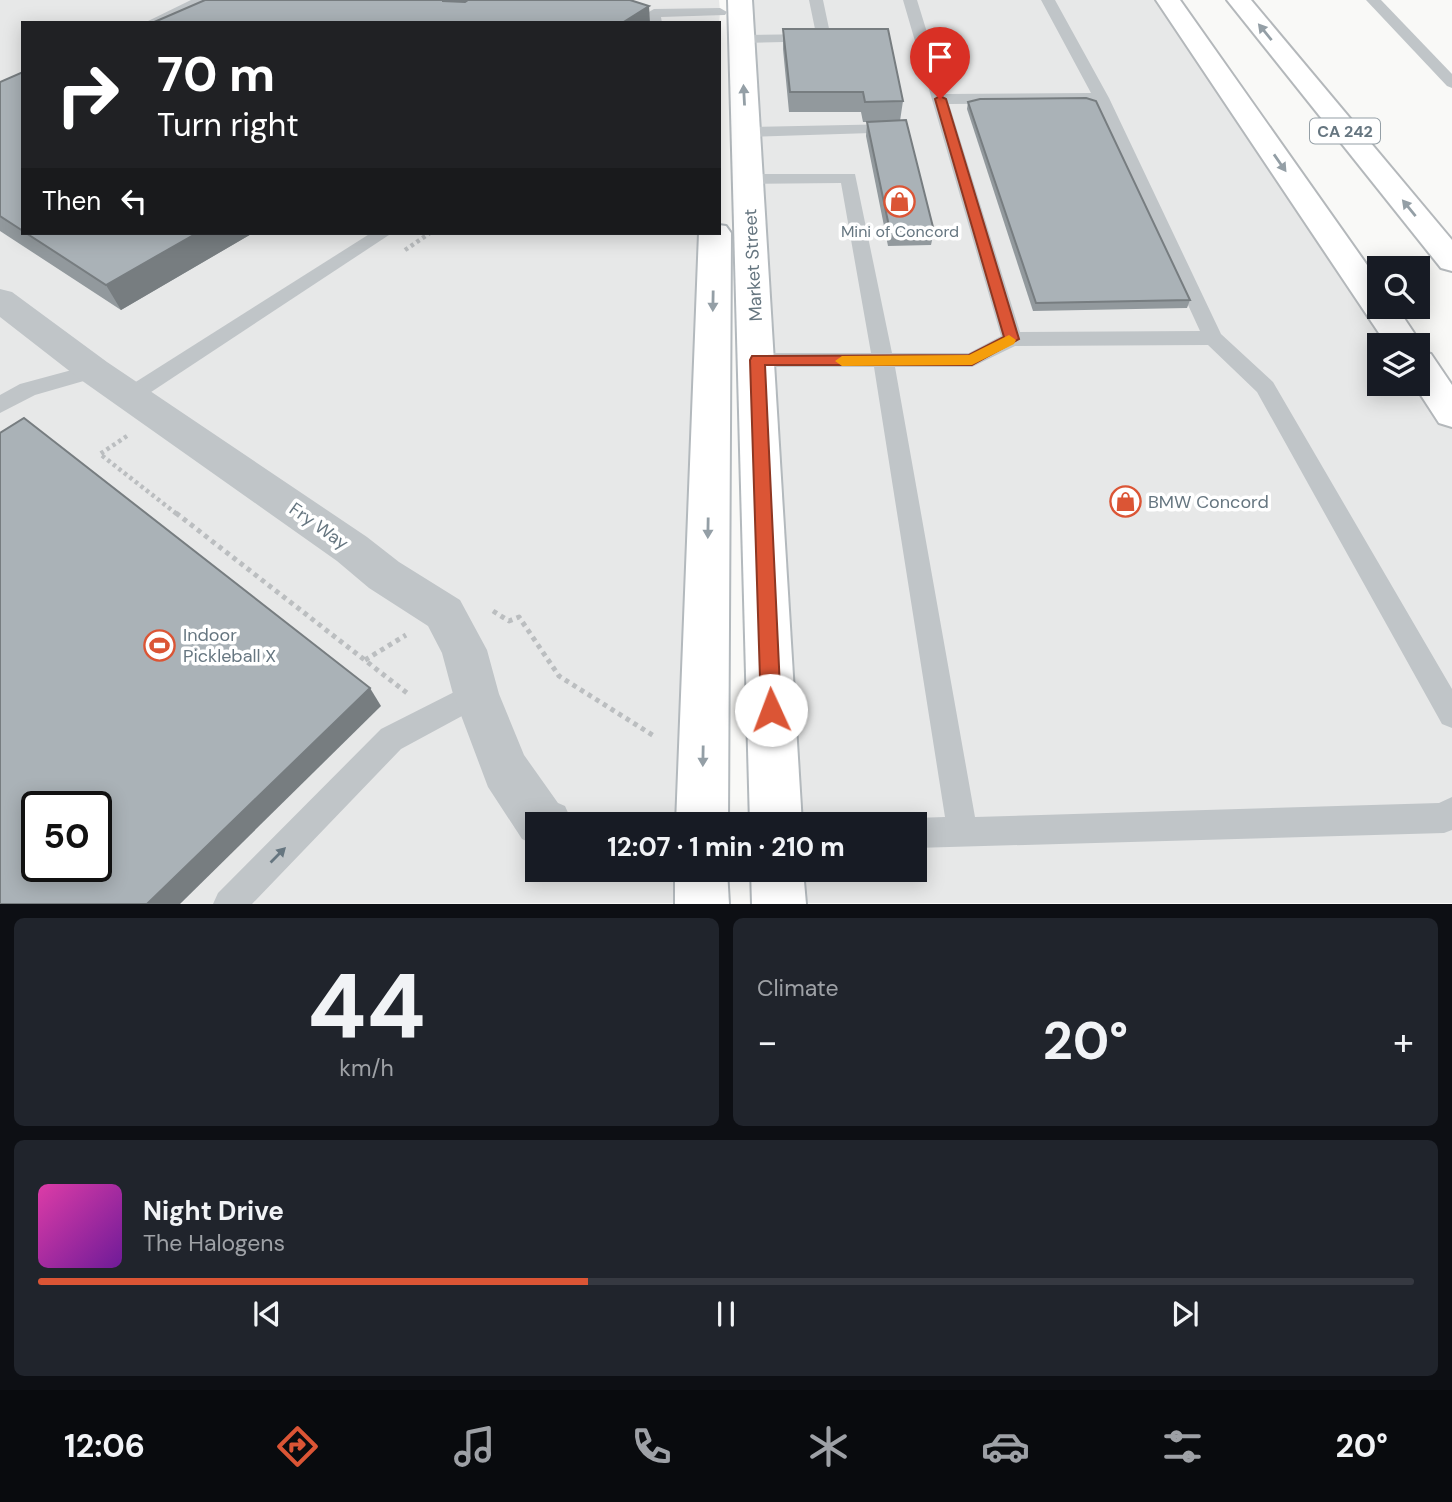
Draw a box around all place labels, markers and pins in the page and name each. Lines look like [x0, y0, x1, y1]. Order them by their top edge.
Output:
pin [910, 27, 970, 99]
shop icon: Mini of Concord [883, 185, 917, 219]
place label: Mini of Concord [841, 221, 959, 242]
shop icon: BMW Concord [1108, 485, 1142, 519]
place label: BMW Concord [1148, 490, 1269, 514]
place label: Indoor Pickleball X [183, 623, 276, 668]
sports icon: Indoor Pickleball X [143, 628, 177, 662]

